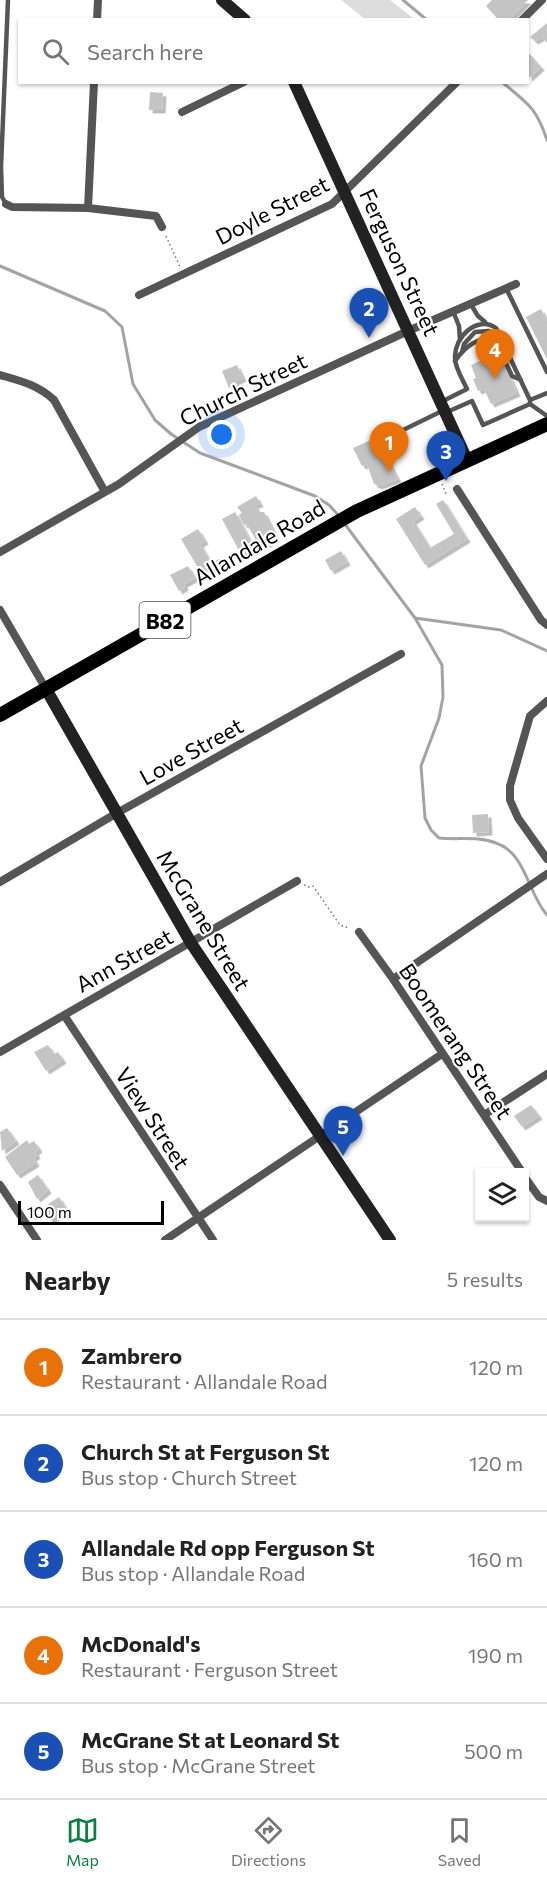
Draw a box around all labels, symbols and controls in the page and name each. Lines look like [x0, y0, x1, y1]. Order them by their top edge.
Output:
search box [18, 18, 529, 84]
icon: search [39, 35, 72, 68]
text: Search here [87, 38, 203, 65]
street label: Doyle Street [211, 170, 333, 250]
street label: Ferguson Street [354, 184, 446, 340]
pin: 2 [350, 288, 388, 338]
pin: 4 [476, 330, 514, 379]
street label: Church Street [175, 347, 311, 431]
your location [207, 420, 236, 449]
pin: 1 [370, 422, 408, 472]
pin: 3 [426, 432, 466, 481]
street label: Allandale Road [188, 493, 330, 591]
road number: B82 [140, 602, 190, 638]
street label: Love Street [134, 711, 248, 791]
street label: McGrane Street [152, 845, 256, 995]
street label: Ann Street [71, 922, 177, 998]
street label: Boomerang Street [394, 958, 518, 1124]
street label: View Street [110, 1062, 196, 1174]
pin: 5 [324, 1106, 362, 1156]
map controls [475, 1168, 529, 1222]
button: layers [475, 1168, 529, 1222]
scale bar [18, 1198, 164, 1226]
text: 100 m [27, 1202, 72, 1221]
text: Nearby [24, 1264, 111, 1295]
text: 5 results [447, 1267, 523, 1291]
text: Zambrero [81, 1342, 182, 1369]
text: 1 [39, 1355, 48, 1379]
text: 120 m [469, 1355, 523, 1379]
text: Restaurant · Allandale Road [81, 1369, 328, 1393]
text: Church St at Ferguson St [81, 1438, 330, 1465]
text: 2 [38, 1451, 49, 1475]
text: 120 m [469, 1451, 523, 1475]
text: Bus stop · Church Street [81, 1465, 297, 1489]
text: Allandale Rd opp Ferguson St [81, 1534, 375, 1561]
text: 3 [38, 1547, 49, 1571]
text: 160 m [468, 1547, 523, 1571]
text: Bus stop · Allandale Road [81, 1561, 305, 1585]
text: McDonald's [81, 1630, 200, 1657]
text: 4 [37, 1643, 50, 1667]
text: 190 m [468, 1643, 523, 1667]
text: Restaurant · Ferguson Street [81, 1657, 338, 1681]
text: McGrane St at Leonard St [81, 1726, 339, 1753]
text: 5 [38, 1739, 49, 1763]
text: 500 m [464, 1739, 523, 1763]
text: Bus stop · McGrane Street [81, 1753, 316, 1777]
tab: Map [66, 1814, 99, 1869]
tab: Directions [231, 1814, 306, 1869]
tab: Saved [438, 1814, 481, 1869]

